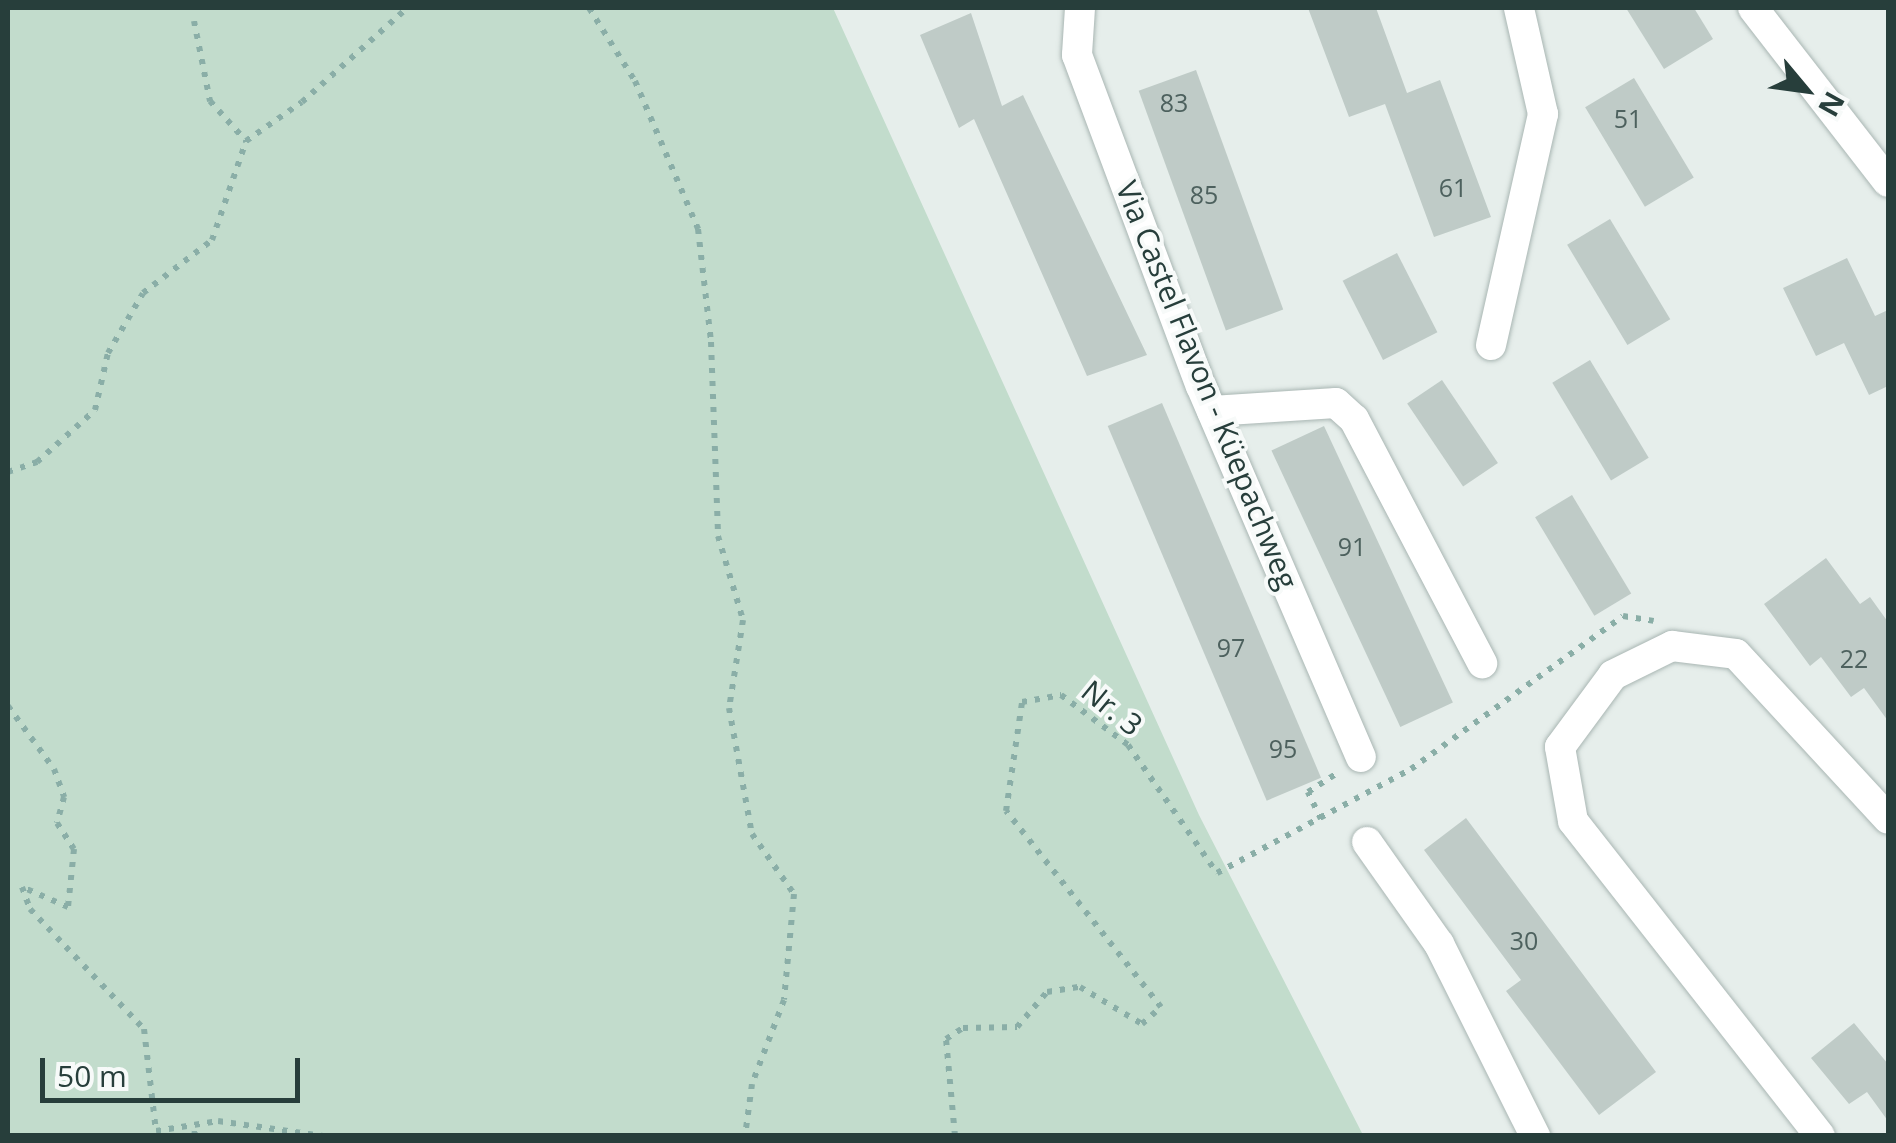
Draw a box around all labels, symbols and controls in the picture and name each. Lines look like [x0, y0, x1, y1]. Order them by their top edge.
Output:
north arrow [1756, 40, 1856, 140]
text: N [1810, 85, 1854, 124]
house number: 83 [1160, 87, 1188, 117]
house number: 51 [1614, 103, 1642, 133]
house number: 61 [1439, 172, 1467, 202]
street label: Via Castel Flavon - Küepachweg [1108, 176, 1306, 594]
house number: 85 [1190, 179, 1218, 209]
house number: 91 [1338, 531, 1366, 561]
house number: 97 [1217, 632, 1245, 662]
house number: 22 [1840, 643, 1868, 673]
street label: Nr. 3 [1074, 673, 1150, 743]
house number: 95 [1269, 733, 1297, 763]
house number: 30 [1510, 925, 1538, 955]
scale bar [45, 1038, 305, 1100]
text: 50 m [57, 1055, 127, 1096]

